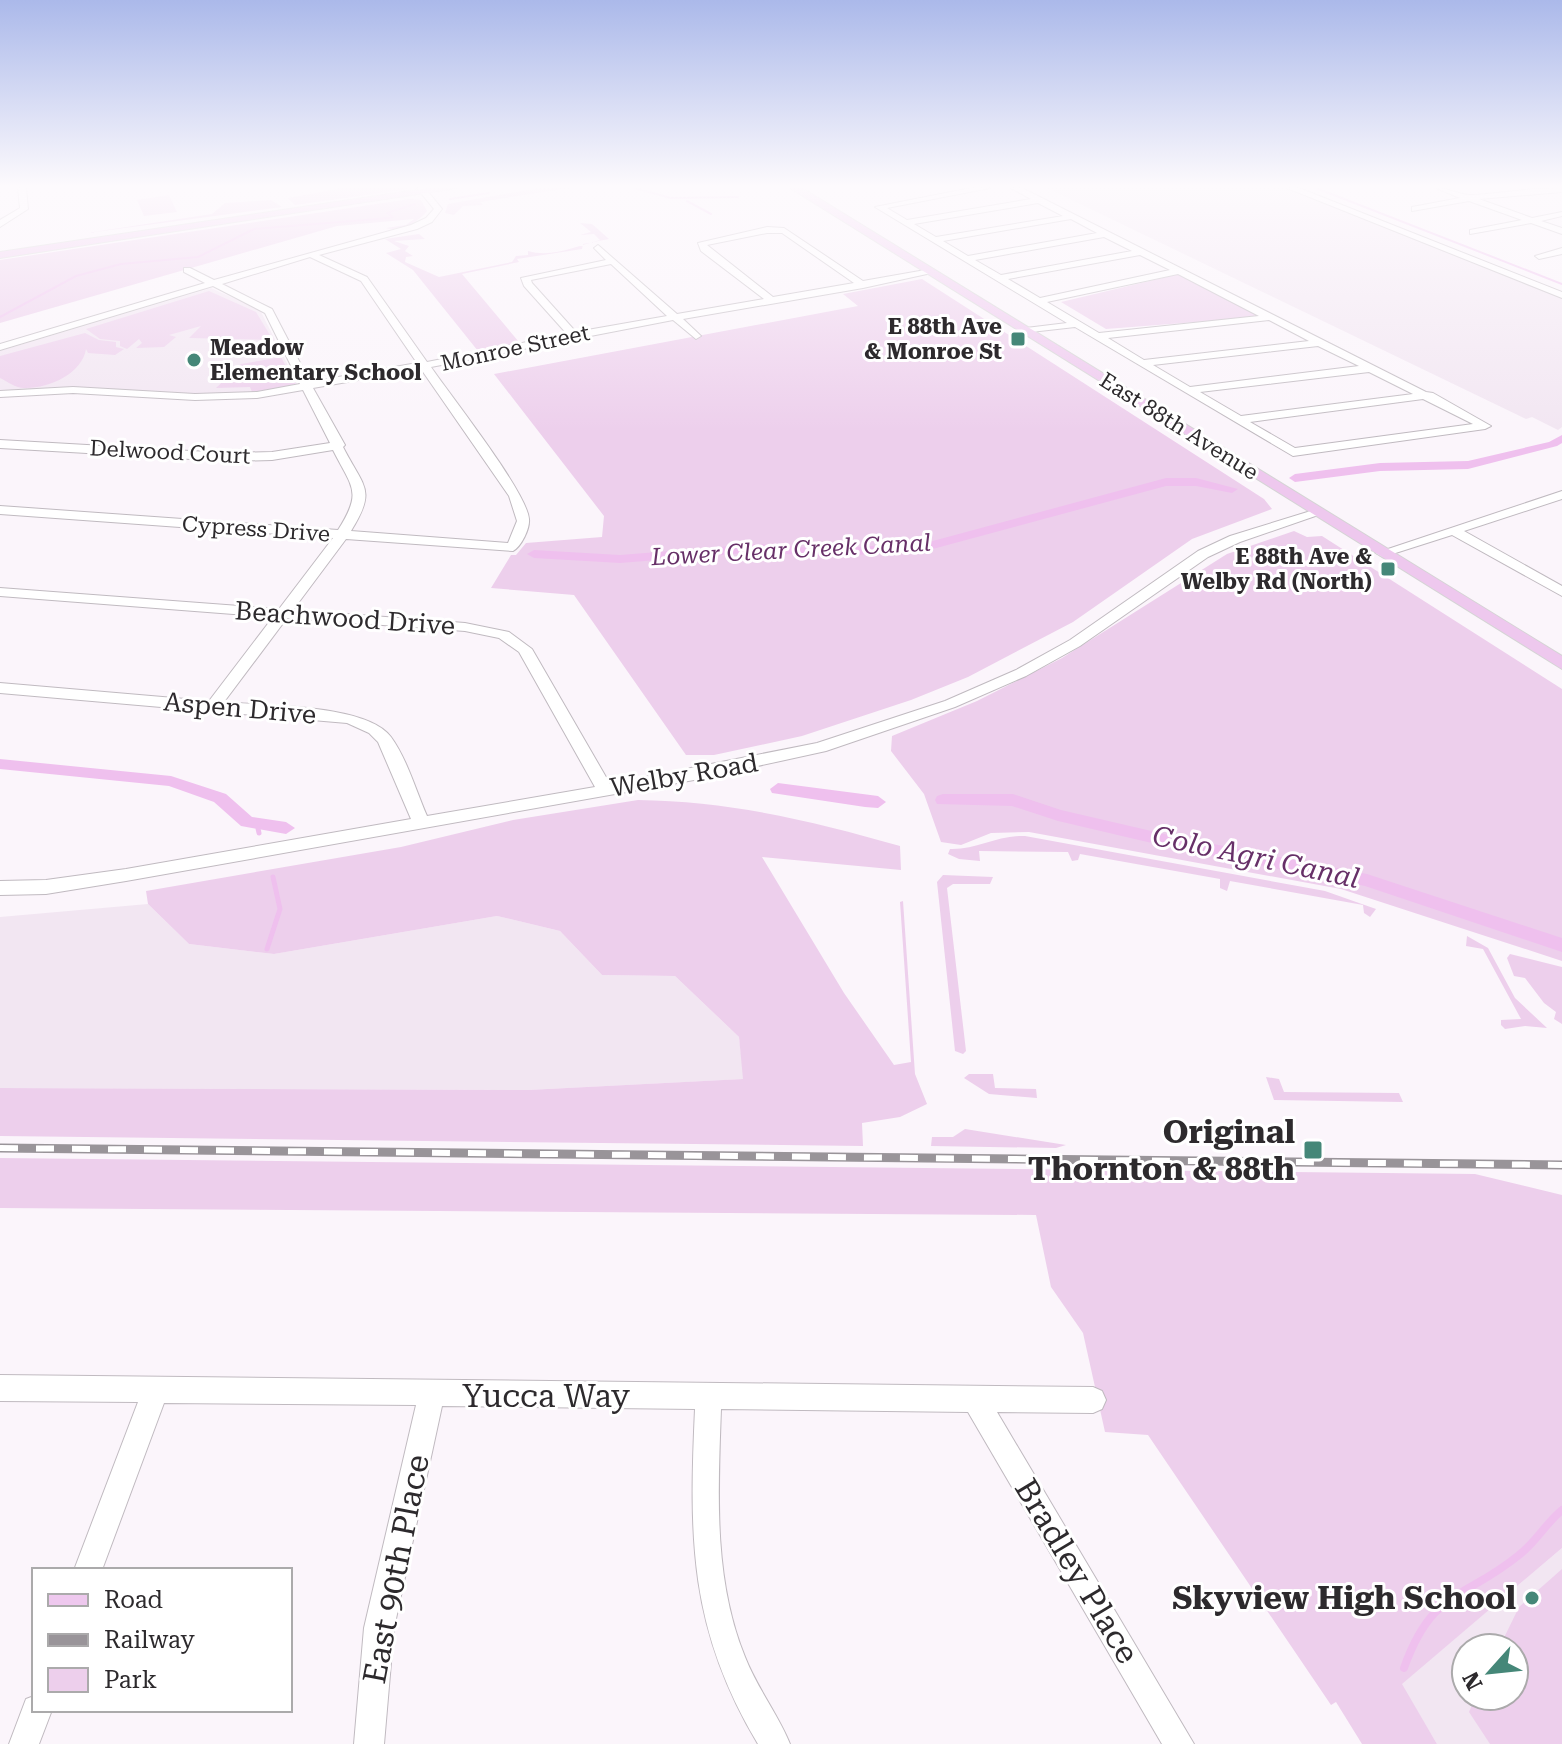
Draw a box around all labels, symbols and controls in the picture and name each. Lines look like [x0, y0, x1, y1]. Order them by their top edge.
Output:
place label: E 88th Ave & Monroe St [864, 314, 1002, 364]
street label: Monroe Street [438, 320, 592, 376]
marker: E 88th Ave & Monroe St [1009, 330, 1027, 348]
place label: Meadow Elementary School [210, 335, 422, 385]
marker: Meadow Elementary School [185, 351, 203, 369]
street label: East 88th Avenue [1095, 367, 1263, 485]
street label: Delwood Court [89, 435, 251, 469]
street label: Cypress Drive [181, 511, 331, 547]
water label: Lower Clear Creek Canal [650, 529, 931, 571]
place label: E 88th Ave & Welby Rd (North) [1181, 544, 1372, 594]
marker: E 88th Ave & Welby Rd (North) [1379, 560, 1397, 578]
street label: Beachwood Drive [234, 595, 456, 641]
street label: Aspen Drive [162, 686, 318, 730]
street label: Welby Road [608, 747, 761, 803]
water label: Colo Agri Canal [1150, 819, 1362, 895]
place label: Original Thornton & 88th [1028, 1113, 1295, 1188]
marker: Original Thornton & 88th [1302, 1139, 1324, 1161]
street label: Yucca Way [462, 1377, 630, 1415]
street label: East 90th Place [355, 1451, 437, 1687]
street label: Bradley Place [1007, 1472, 1147, 1670]
legend [32, 1568, 292, 1712]
place label: Skyview High School [1172, 1579, 1517, 1617]
text: Road [104, 1586, 163, 1614]
marker: Skyview High School [1523, 1589, 1541, 1607]
text: Railway [104, 1626, 195, 1654]
north arrow [1450, 1632, 1530, 1712]
text: Park [104, 1666, 157, 1694]
text: N [1458, 1668, 1488, 1694]

